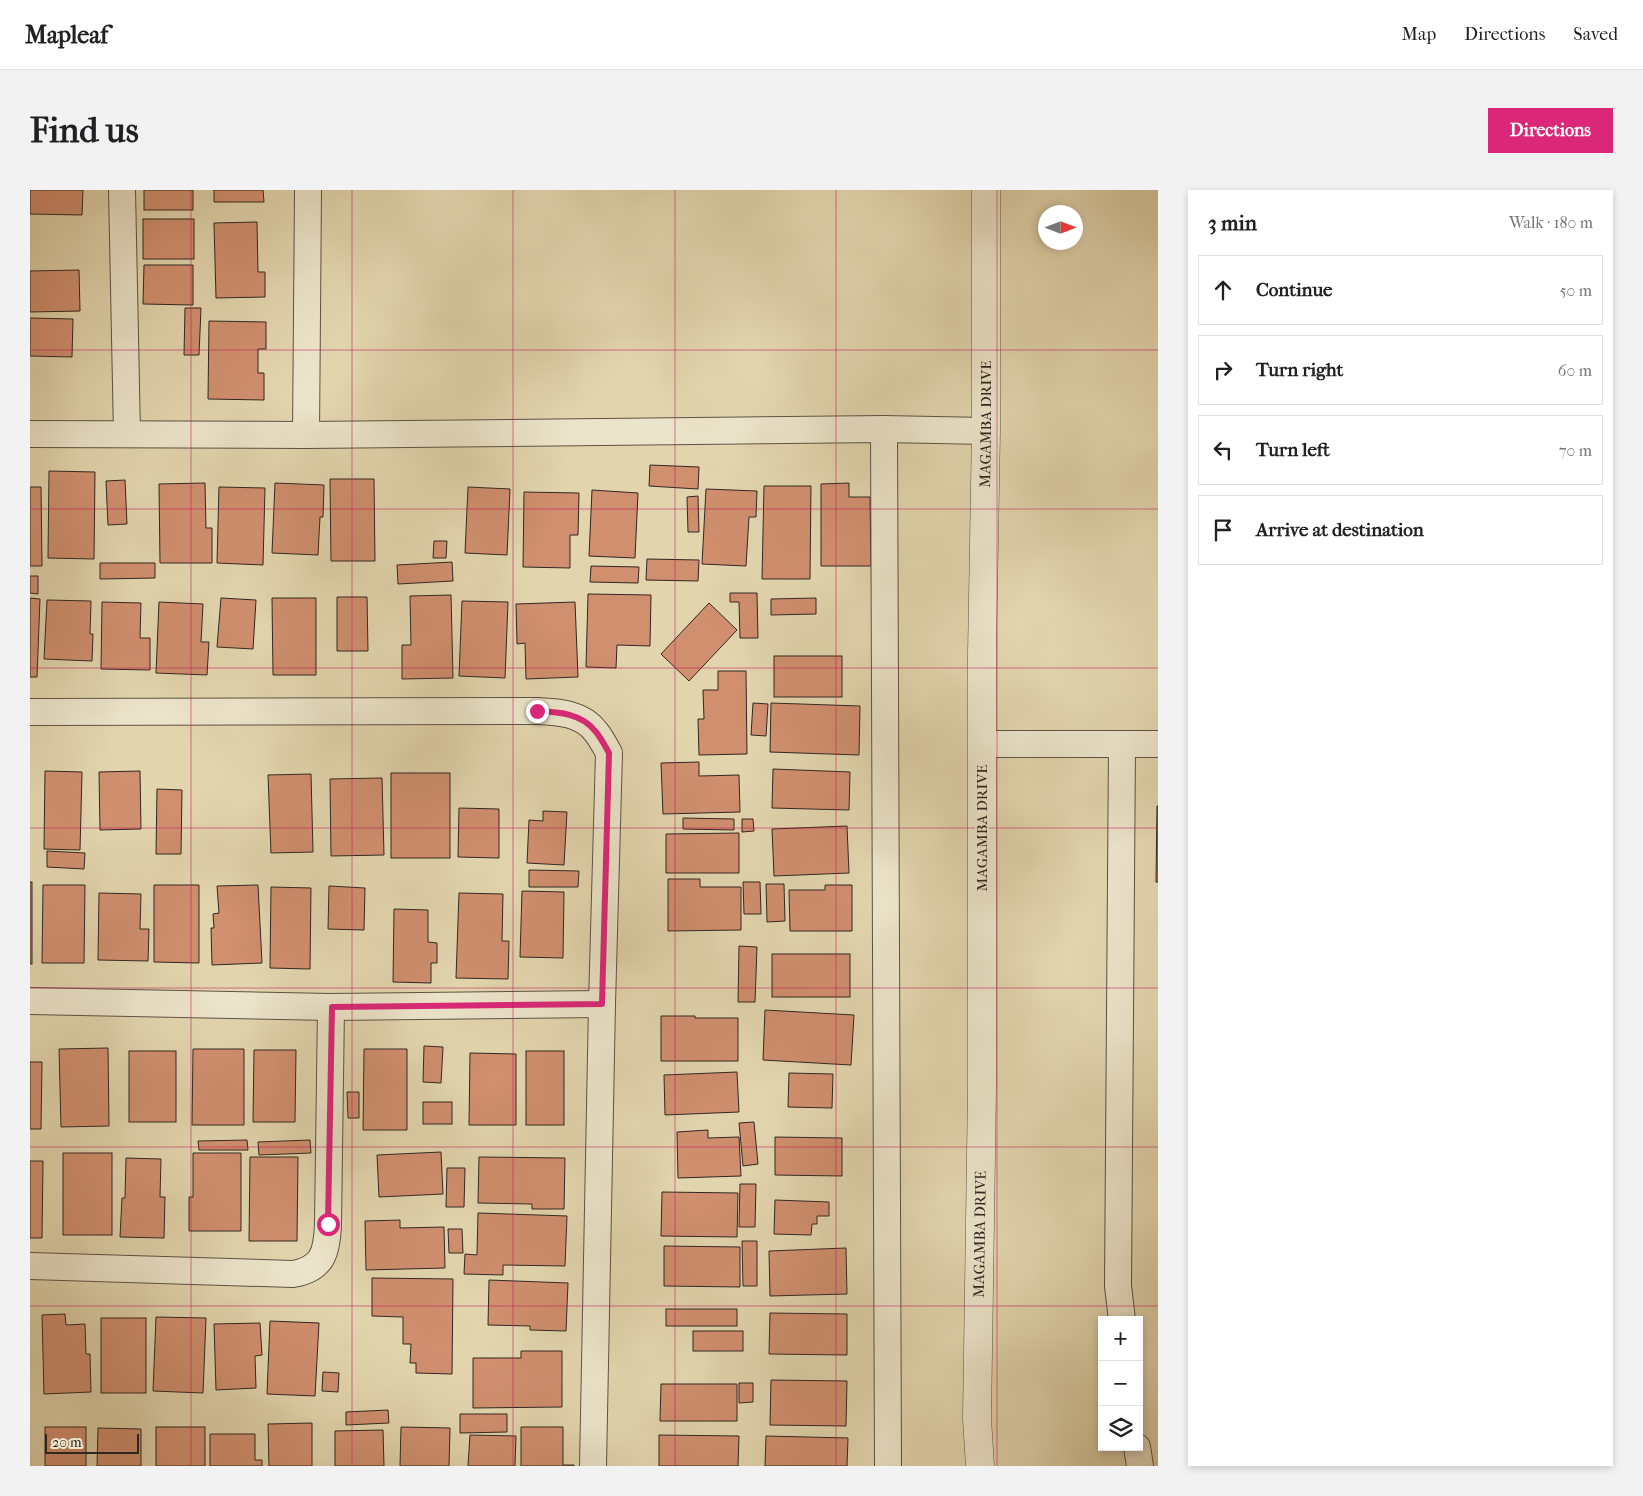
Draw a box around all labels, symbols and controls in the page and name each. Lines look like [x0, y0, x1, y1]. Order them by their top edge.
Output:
text: Mapleaf [25, 21, 108, 49]
text: Map [1402, 24, 1436, 45]
text: Directions [1464, 24, 1545, 45]
text: Saved [1573, 24, 1618, 45]
button: Directions [1488, 108, 1613, 153]
text: Find us [30, 110, 139, 151]
north arrow [1038, 205, 1083, 250]
text: 3 min [1208, 211, 1257, 235]
text: Walk · 180 m [1509, 213, 1593, 232]
icon: ahead [1209, 276, 1237, 304]
text: Continue [1256, 279, 1332, 301]
text: 50 m [1560, 281, 1592, 300]
icon: right [1209, 356, 1237, 384]
text: Turn right [1256, 359, 1343, 381]
street label: MAGAMBA DRIVE [976, 361, 995, 488]
text: 60 m [1558, 361, 1592, 380]
icon: left [1209, 436, 1237, 464]
text: Turn left [1256, 439, 1330, 461]
text: 70 m [1559, 441, 1592, 460]
icon: arrive [1209, 516, 1237, 544]
text: Arrive at destination [1256, 519, 1424, 541]
route end [526, 700, 549, 723]
street label: MAGAMBA DRIVE [973, 765, 991, 891]
street label: MAGAMBA DRIVE [970, 1171, 990, 1298]
route start [317, 1213, 340, 1236]
map controls [1098, 1316, 1143, 1451]
button: + [1098, 1316, 1143, 1361]
button: − [1098, 1361, 1143, 1406]
button: layers [1098, 1406, 1143, 1451]
scale bar [45, 1431, 139, 1454]
text: 20 m [52, 1434, 82, 1451]

